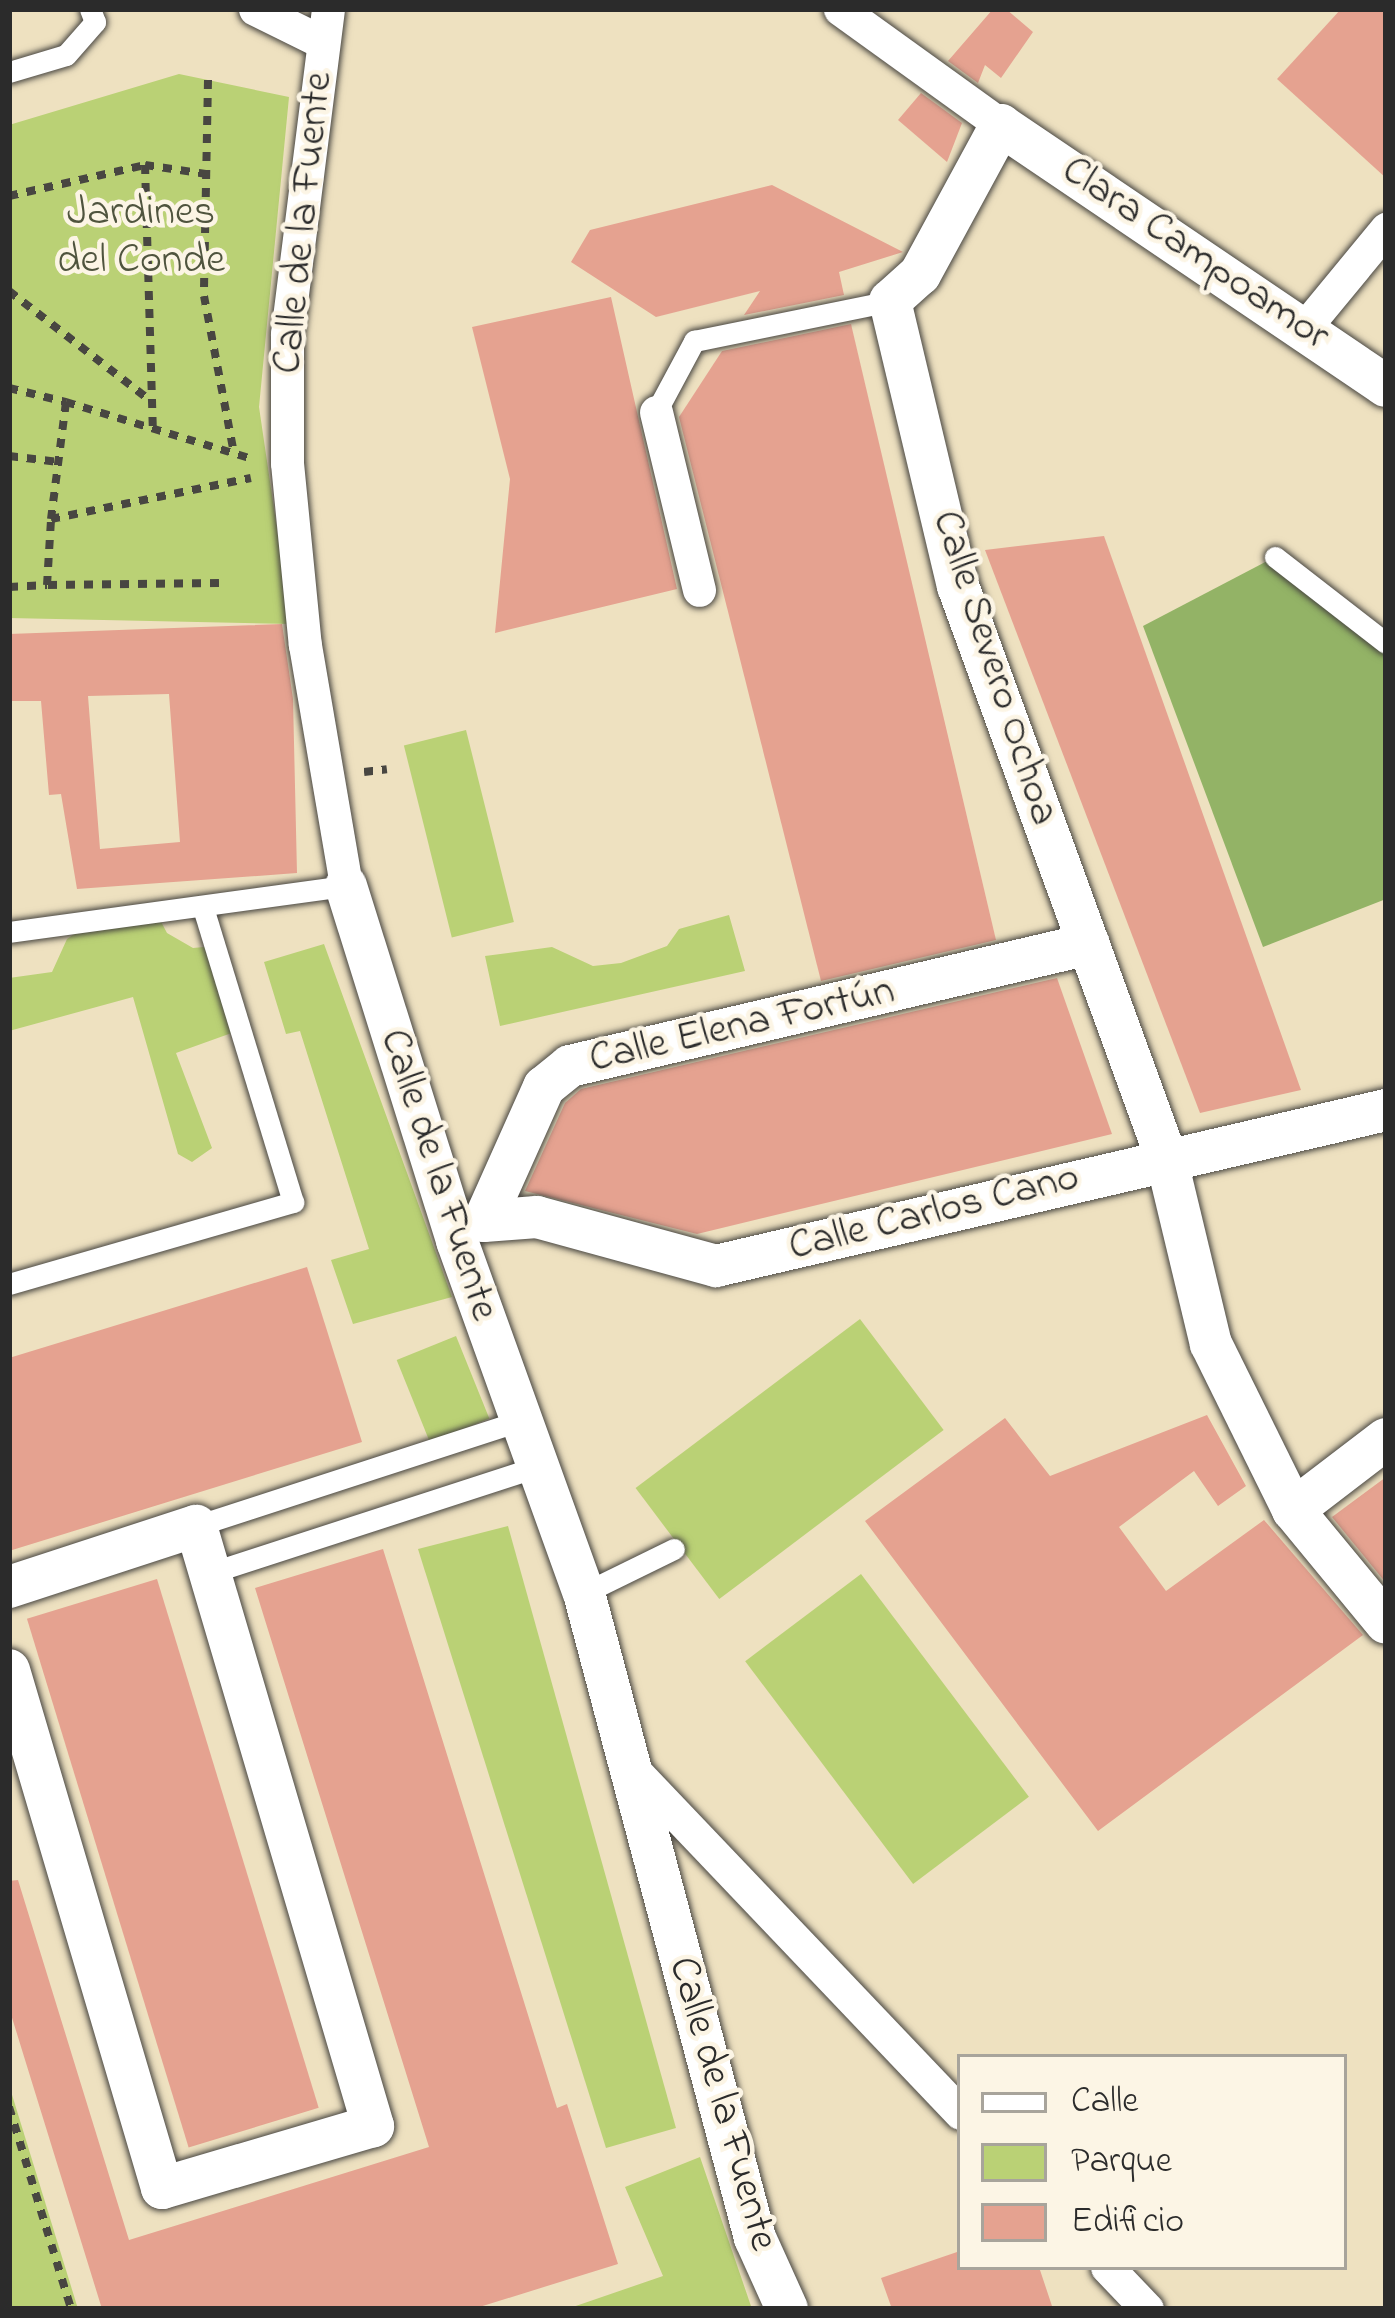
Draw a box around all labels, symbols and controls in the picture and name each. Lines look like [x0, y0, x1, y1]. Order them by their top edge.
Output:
street label: Calle de la Fuente [263, 70, 345, 376]
street label: Clara Campoamor [1052, 146, 1338, 362]
park label: Jardines del Conde [57, 188, 225, 286]
street label: Calle Severo Ochoa [919, 505, 1069, 831]
street label: Calle Elena Fortún [585, 966, 899, 1086]
street label: Calle de la Fuente [367, 1023, 509, 1327]
street label: Calle Carlos Cano [784, 1153, 1084, 1273]
street label: Calle de la Fuente [656, 1951, 788, 2257]
legend [957, 2054, 1347, 2270]
text: Calle [1071, 2076, 1138, 2129]
text: Parque [1071, 2136, 1172, 2189]
text: Edificio [1071, 2196, 1184, 2249]

